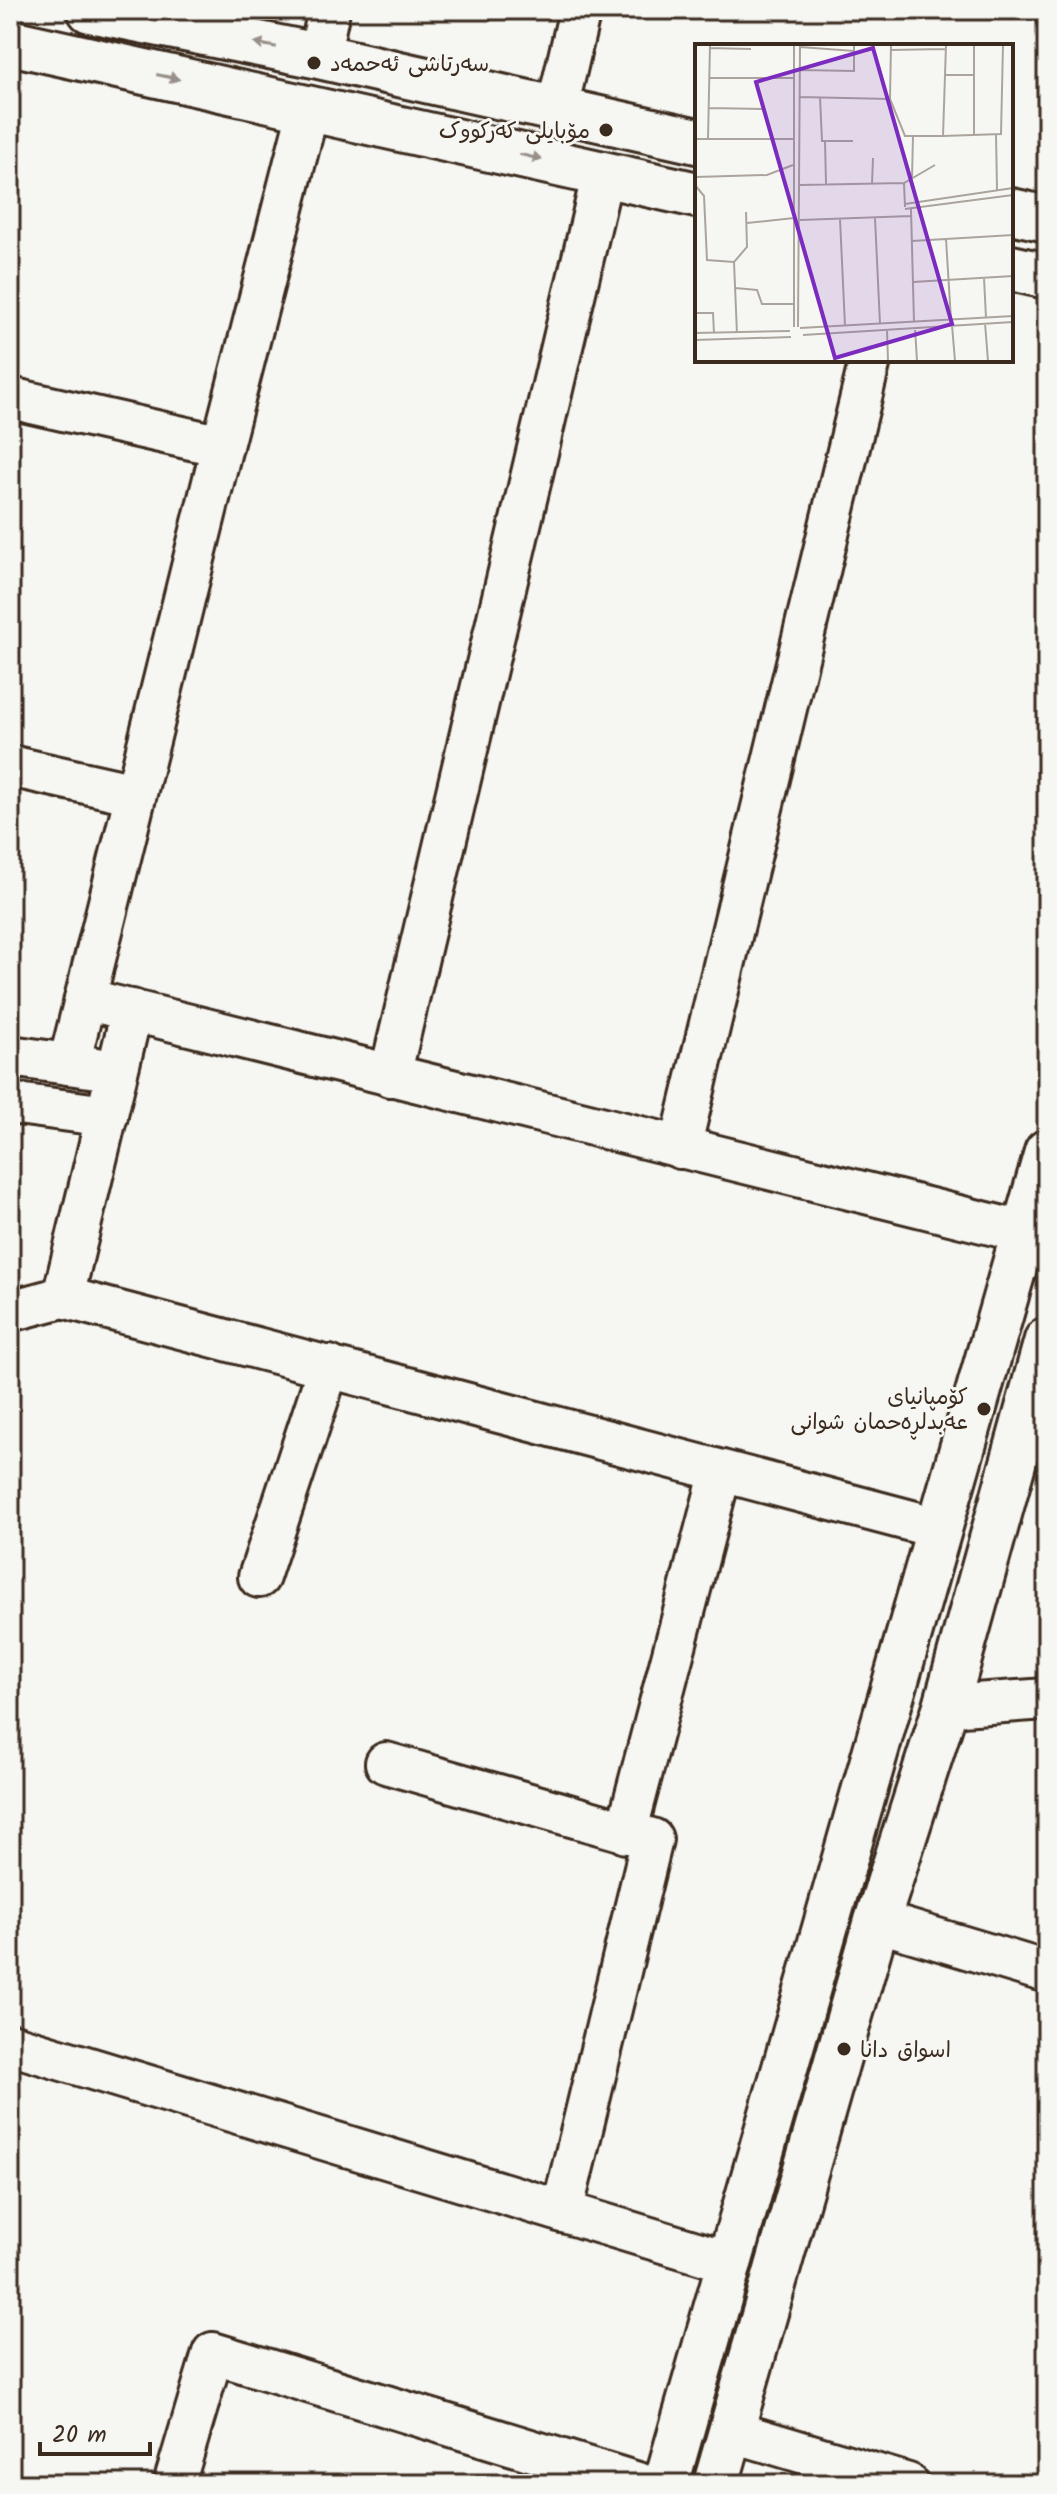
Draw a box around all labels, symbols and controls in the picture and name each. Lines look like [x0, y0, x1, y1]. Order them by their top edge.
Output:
one-way arrow [253, 39, 278, 51]
inset map [695, 44, 1013, 362]
place label: سەرتاشی ئەحمەد [330, 48, 489, 83]
marker: سەرتاشی ئەحمەد [305, 54, 323, 72]
one-way arrow [156, 71, 181, 84]
place label: مۆبایلی کەرکووک [439, 115, 590, 150]
marker: مۆبایلی کەرکووک [597, 121, 615, 139]
one-way arrow [519, 151, 544, 164]
place label: کۆمپانیای عەبدلڕەحمان شوانی [791, 1381, 968, 1441]
marker: کۆمپانیای عەبدلڕەحمان شوانی [975, 1400, 993, 1418]
place label: اسواق دانا [860, 2034, 951, 2069]
marker: اسواق دانا [835, 2040, 853, 2058]
scale bar [40, 2406, 150, 2456]
text: 20 m [52, 2416, 107, 2455]

